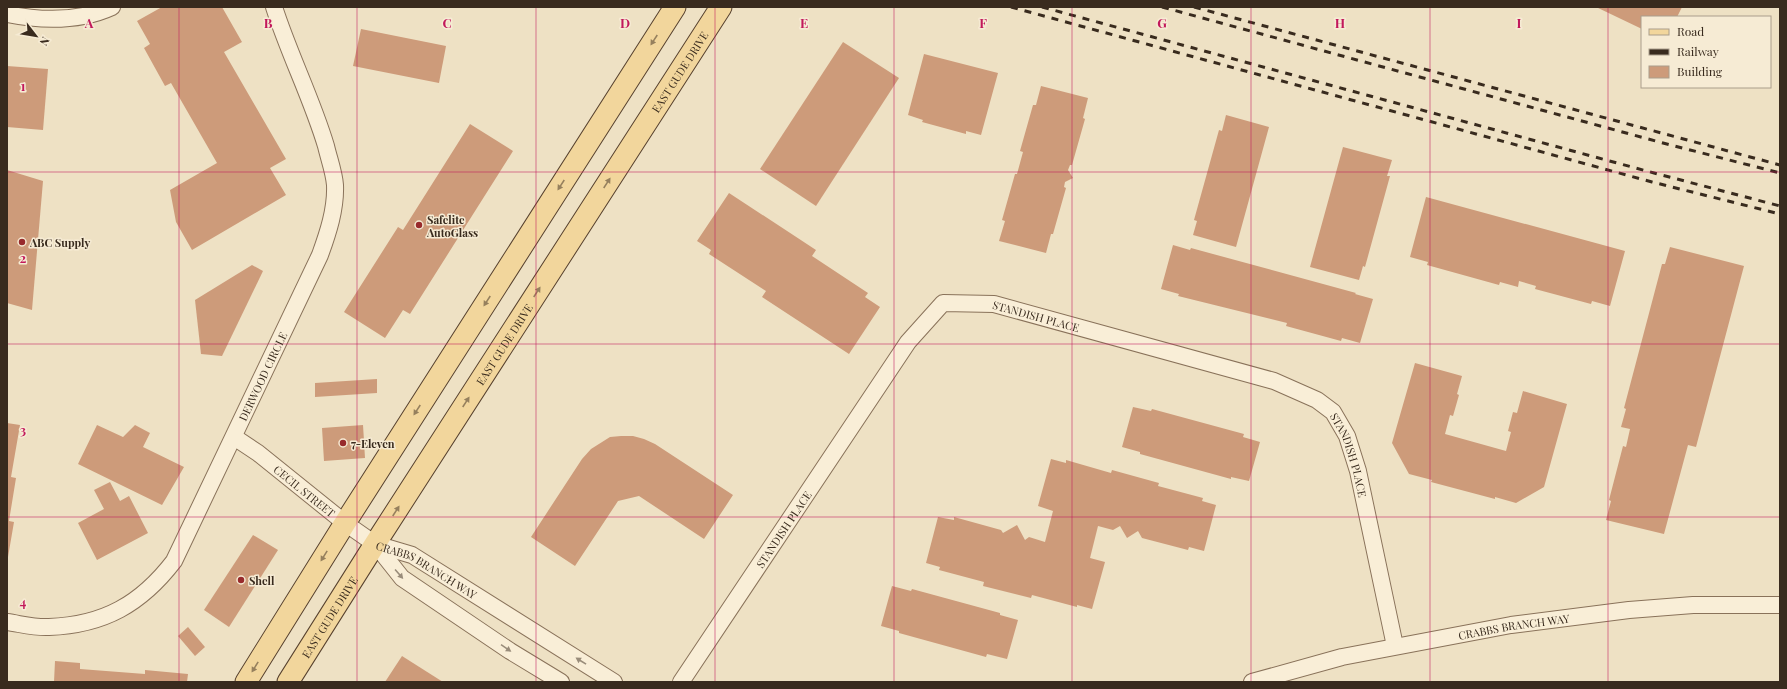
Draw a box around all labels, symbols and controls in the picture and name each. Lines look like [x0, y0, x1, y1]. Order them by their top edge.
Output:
text: A [84, 14, 94, 31]
text: B [264, 14, 273, 31]
text: C [442, 14, 452, 31]
text: D [620, 14, 630, 31]
text: E [800, 14, 808, 31]
text: F [979, 14, 987, 31]
text: G [1157, 14, 1167, 31]
text: H [1335, 14, 1345, 31]
text: I [1517, 14, 1522, 31]
north arrow [16, 16, 56, 56]
legend [1641, 16, 1771, 88]
text: Road [1677, 23, 1704, 39]
street label: EAST GUDE DRIVE [648, 28, 711, 115]
text: N [36, 34, 53, 49]
one-way arrow [650, 35, 658, 45]
text: Railway [1677, 43, 1719, 59]
text: Building [1677, 63, 1723, 79]
text: 1 [21, 77, 26, 94]
one-way arrow [603, 178, 611, 188]
one-way arrow [557, 180, 565, 190]
place label: Safelite AutoGlass [426, 212, 478, 240]
marker: Safelite AutoGlass [414, 220, 424, 230]
place label: ABC Supply [29, 235, 91, 250]
marker: ABC Supply [17, 237, 27, 247]
text: 2 [20, 249, 27, 266]
one-way arrow [533, 287, 541, 298]
one-way arrow [483, 296, 491, 306]
street label: STANDISH PLACE [991, 297, 1082, 335]
street label: EAST GUDE DRIVE [472, 300, 536, 388]
street label: DERWOOD CIRCLE [235, 329, 290, 423]
one-way arrow [463, 396, 470, 408]
one-way arrow [413, 405, 421, 415]
street label: STANDISH PLACE [1327, 410, 1371, 499]
text: 3 [20, 421, 26, 438]
place label: 7-Eleven [351, 436, 395, 451]
marker: 7-Eleven [338, 438, 348, 448]
street label: CECIL STREET [271, 461, 339, 520]
street label: STANDISH PLACE [752, 487, 814, 570]
one-way arrow [392, 506, 400, 516]
street label: CRABBS BRANCH WAY [374, 537, 480, 602]
one-way arrow [320, 551, 328, 562]
one-way arrow [394, 570, 403, 579]
place label: Shell [249, 573, 275, 588]
street label: EAST GUDE DRIVE [298, 573, 361, 661]
marker: Shell [236, 575, 246, 585]
text: 4 [20, 593, 27, 610]
street label: CRABBS BRANCH WAY [1457, 610, 1571, 642]
one-way arrow [501, 644, 511, 652]
one-way arrow [576, 657, 586, 665]
one-way arrow [252, 661, 259, 673]

